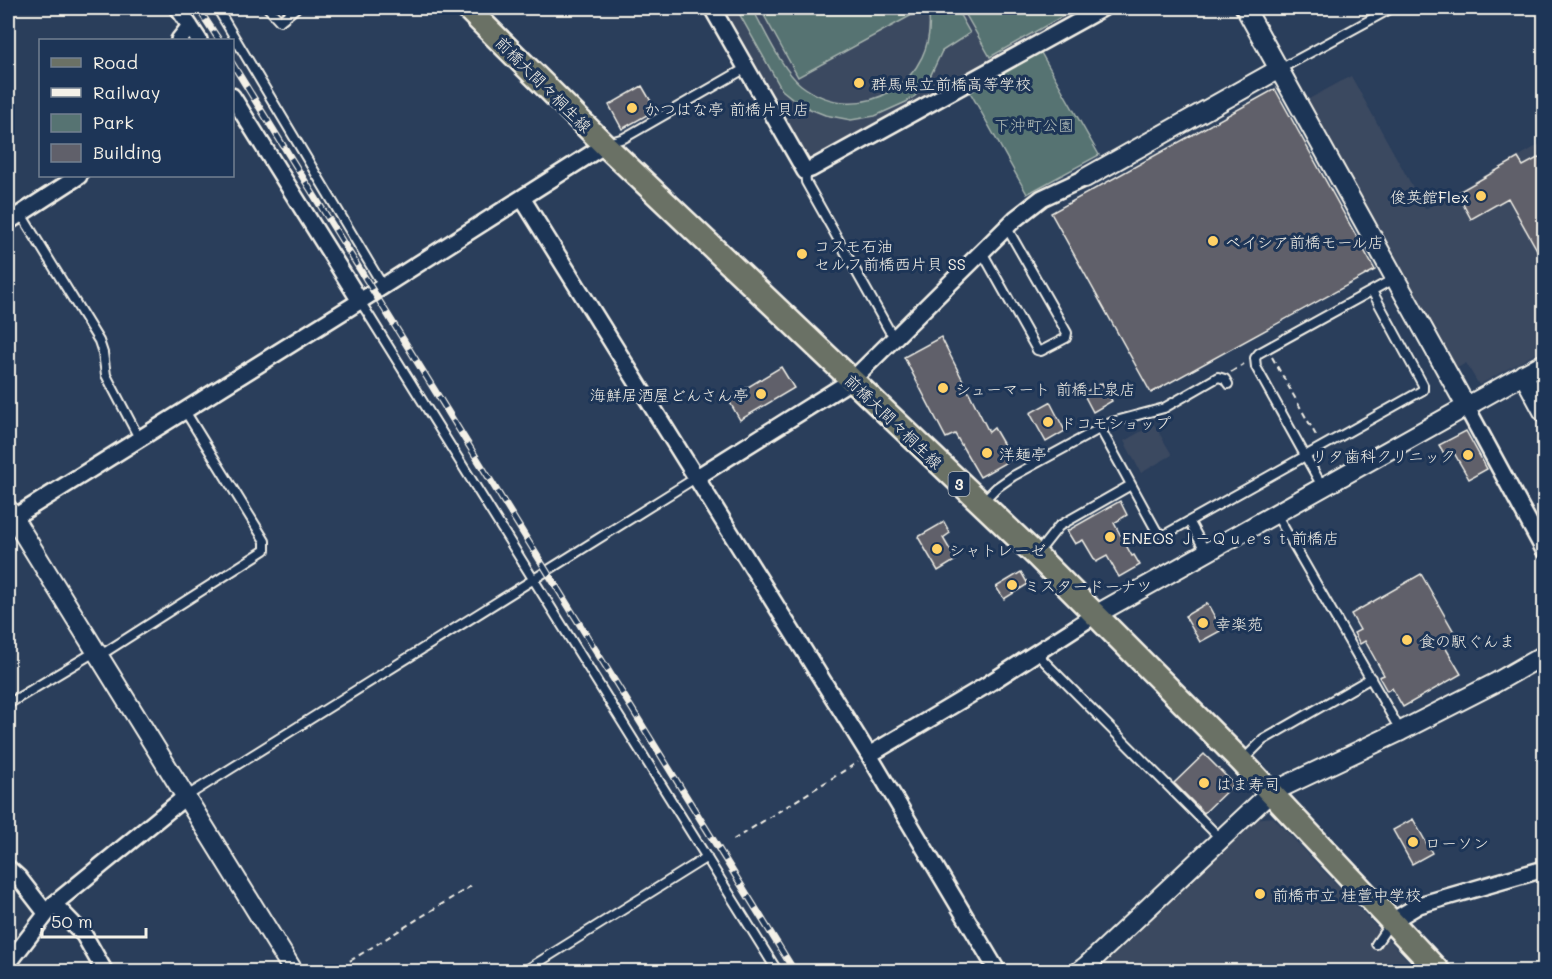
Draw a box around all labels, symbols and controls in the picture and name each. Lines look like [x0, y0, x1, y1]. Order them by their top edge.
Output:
street label: 前橋大間々桐生線 [491, 31, 597, 137]
legend [39, 39, 234, 177]
text: Road [93, 50, 138, 74]
place label: 群馬県立前橋高等学校 [871, 73, 1031, 94]
marker: 群馬県立前橋高等学校 [852, 76, 866, 90]
text: Railway [93, 80, 160, 104]
place label: かつはな亭 前橋片貝店 [644, 98, 809, 119]
marker: かつはな亭 前橋片貝店 [625, 101, 639, 115]
text: Park [93, 110, 134, 134]
park label: 下沖町公園 [994, 114, 1074, 135]
text: Building [93, 140, 161, 164]
place label: 俊英館Flex [1390, 186, 1469, 207]
marker: 俊英館Flex [1474, 189, 1488, 203]
place label: ベイシア前橋モール店 [1225, 231, 1384, 252]
marker: ベイシア前橋モール店 [1206, 234, 1220, 248]
place label: コスモ石油 セルフ前橋西片貝 SS [814, 235, 966, 274]
marker: コスモ石油 セルフ前橋西片貝 SS [795, 247, 809, 261]
street label: 前橋大間々桐生線 [841, 369, 947, 473]
place label: シューマート 前橋上泉店 [955, 378, 1135, 399]
marker: シューマート 前橋上泉店 [936, 381, 950, 395]
place label: 海鮮居酒屋どんさん亭 [590, 384, 749, 405]
marker: 海鮮居酒屋どんさん亭 [754, 387, 768, 401]
place label: ドコモショップ [1060, 412, 1171, 433]
marker: ドコモショップ [1041, 415, 1055, 429]
place label: 洋麺亭 [999, 443, 1047, 464]
place label: リタ歯科クリニック [1312, 445, 1456, 466]
marker: 洋麺亭 [980, 446, 994, 460]
marker: リタ歯科クリニック [1461, 448, 1475, 462]
road number: 3 [948, 472, 970, 496]
place label: ENEOS Ｊ－Ｑｕｅｓｔ前橋店 [1122, 527, 1339, 548]
marker: ENEOS Ｊ－Ｑｕｅｓｔ前橋店 [1103, 530, 1117, 544]
place label: シャトレーゼ [949, 539, 1046, 560]
marker: シャトレーゼ [930, 542, 944, 556]
place label: ミスタードーナツ [1024, 575, 1152, 596]
marker: ミスタードーナツ [1005, 578, 1019, 592]
place label: 幸楽苑 [1215, 613, 1263, 634]
marker: 幸楽苑 [1196, 616, 1210, 630]
place label: 食の駅ぐんま [1419, 630, 1515, 651]
marker: 食の駅ぐんま [1400, 633, 1414, 647]
place label: はま寿司 [1216, 773, 1280, 794]
marker: はま寿司 [1197, 776, 1211, 790]
place label: ローソン [1425, 832, 1489, 853]
marker: ローソン [1406, 835, 1420, 849]
place label: 前橋市立 桂萱中学校 [1272, 884, 1421, 905]
marker: 前橋市立 桂萱中学校 [1253, 887, 1267, 901]
scale bar [42, 901, 146, 939]
text: 50 m [51, 909, 93, 933]

